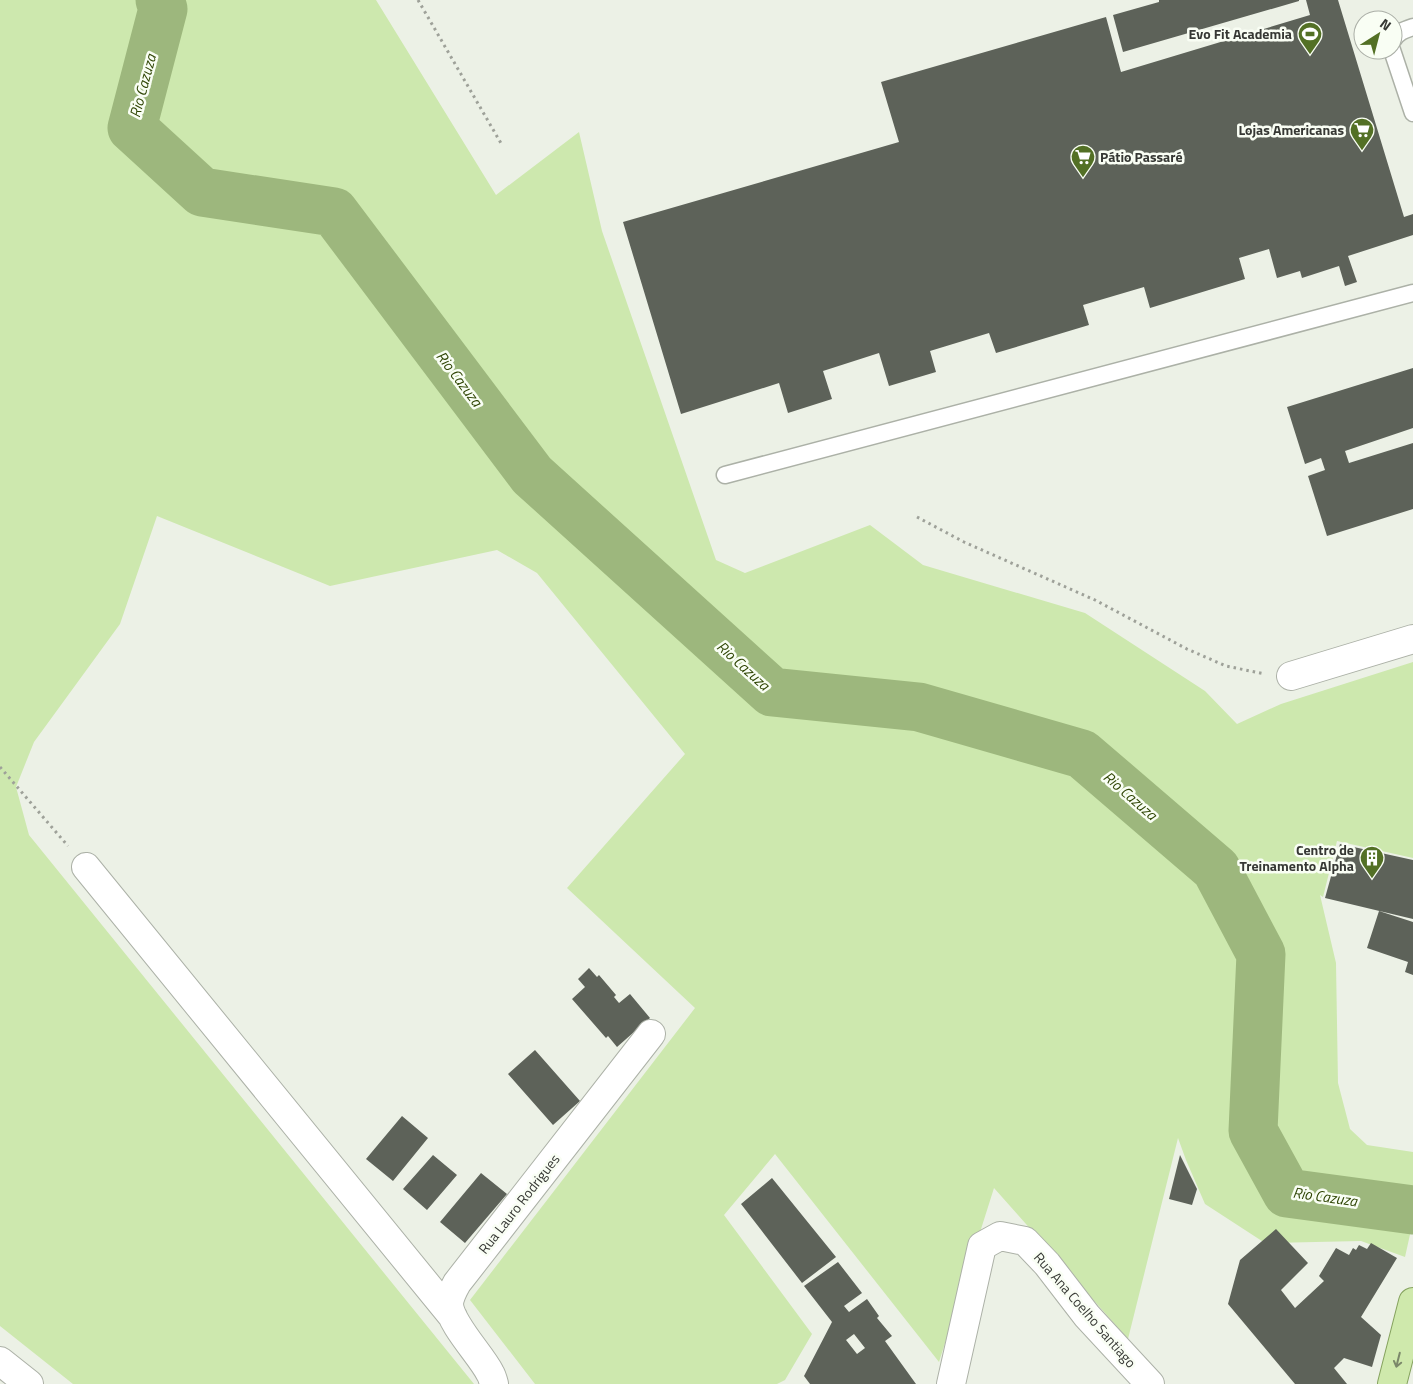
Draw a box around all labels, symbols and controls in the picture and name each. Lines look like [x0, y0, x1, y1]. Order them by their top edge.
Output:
north arrow [1353, 10, 1403, 60]
text: N [1376, 13, 1396, 35]
sports icon: Evo Fit Academia [1297, 21, 1323, 55]
place label: Evo Fit Academia [1189, 23, 1292, 44]
water label: Rio Cazuza [123, 50, 162, 120]
supermarket icon: Lojas Americanas [1349, 117, 1375, 151]
place label: Lojas Americanas [1238, 119, 1344, 140]
supermarket icon: Pátio Passaré [1070, 144, 1096, 178]
place label: Pátio Passaré [1100, 146, 1183, 167]
water label: Rio Cazuza [431, 346, 489, 413]
water label: Rio Cazuza [712, 635, 776, 697]
water label: Rio Cazuza [1098, 766, 1163, 826]
place label: Centro de Treinamento Alpha [1240, 839, 1354, 876]
building icon: Centro de Treinamento Alpha [1359, 845, 1385, 879]
street label: Rua Lauro Rodrigues [473, 1149, 564, 1258]
water label: Rio Cazuza [1291, 1181, 1360, 1213]
street label: Rua Ana Coelho Santiago [1029, 1247, 1141, 1372]
one-way arrow [1393, 1351, 1402, 1367]

